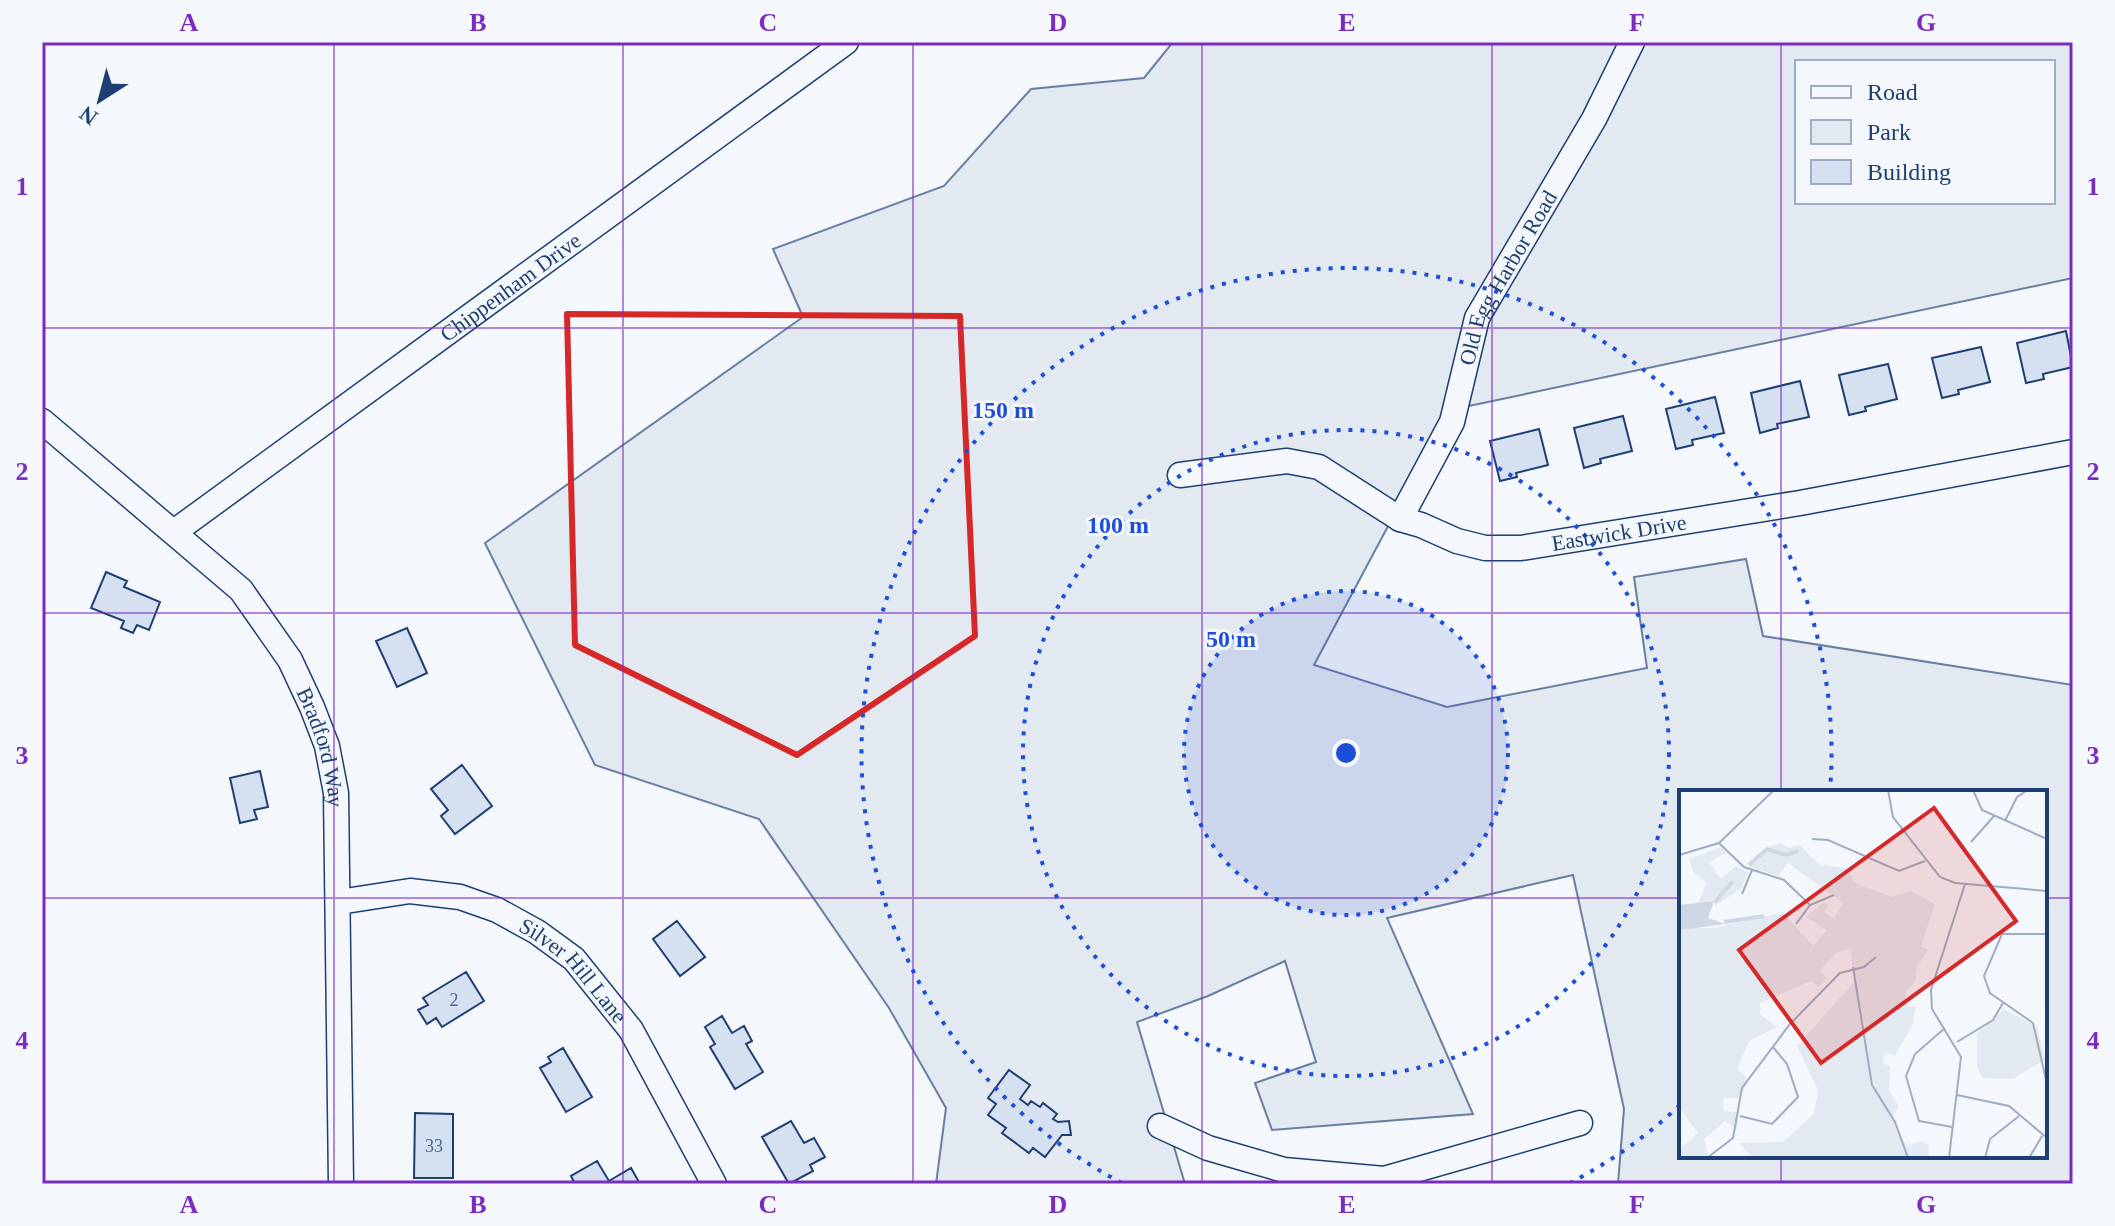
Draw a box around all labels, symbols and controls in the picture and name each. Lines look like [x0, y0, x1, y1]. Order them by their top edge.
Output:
text: A [180, 8, 199, 37]
text: B [469, 8, 487, 37]
text: C [759, 8, 777, 37]
text: D [1049, 8, 1067, 37]
text: E [1338, 8, 1356, 37]
text: F [1629, 8, 1645, 37]
text: G [1916, 8, 1936, 37]
north arrow [60, 60, 140, 140]
legend [1795, 60, 2055, 204]
text: Road [1867, 79, 1918, 105]
text: N [75, 101, 102, 131]
text: Park [1867, 119, 1911, 145]
text: Building [1867, 159, 1951, 185]
text: 1 [16, 172, 29, 201]
text: 1 [2087, 172, 2100, 201]
street label: Old Egg Harbor Road [1454, 186, 1562, 368]
street label: Chippenham Drive [435, 228, 586, 347]
text: 150 m [972, 397, 1034, 423]
text: 2 [16, 457, 29, 486]
text: 2 [2087, 457, 2100, 486]
street label: Eastwick Drive [1550, 510, 1688, 556]
text: 100 m [1087, 512, 1149, 538]
text: 50 m [1206, 626, 1256, 652]
street label: Bradford Way [292, 683, 348, 807]
centre of rings [1332, 739, 1360, 767]
text: 3 [16, 741, 29, 770]
text: 3 [2087, 741, 2100, 770]
inset map [1679, 790, 2047, 1158]
street label: Silver Hill Lane [515, 913, 632, 1028]
house number: 2 [450, 990, 459, 1010]
text: 4 [16, 1026, 29, 1055]
text: 4 [2087, 1026, 2100, 1055]
house number: 33 [425, 1136, 443, 1156]
text: A [180, 1190, 199, 1219]
text: B [469, 1190, 487, 1219]
text: C [759, 1190, 777, 1219]
text: D [1049, 1190, 1067, 1219]
text: E [1338, 1190, 1356, 1219]
text: F [1629, 1190, 1645, 1219]
text: G [1916, 1190, 1936, 1219]

